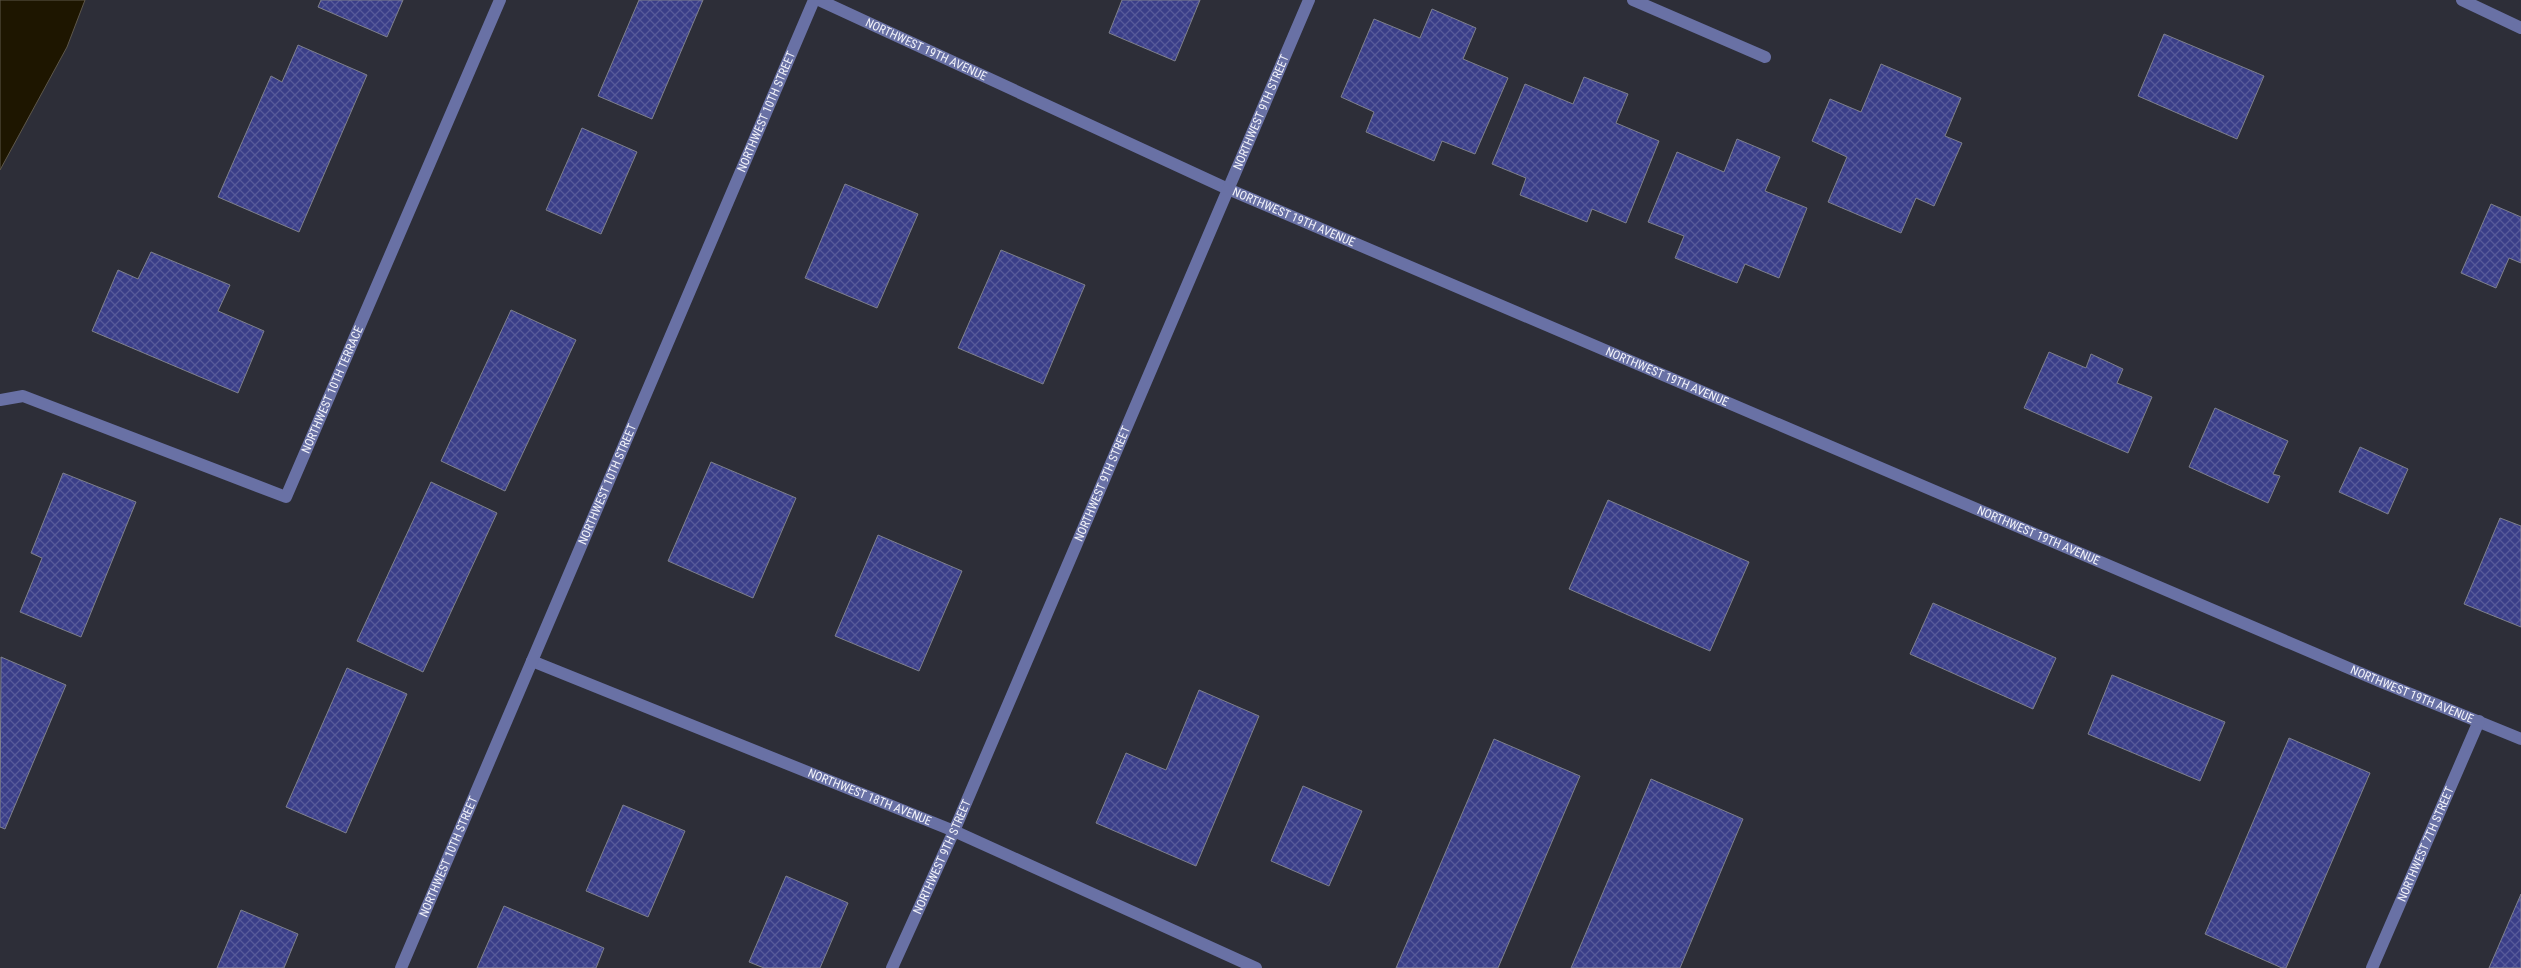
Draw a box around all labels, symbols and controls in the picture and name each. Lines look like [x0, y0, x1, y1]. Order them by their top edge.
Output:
street label: NORTHWEST 19TH AVENUE [863, 15, 989, 84]
street label: NORTHWEST 10TH STREET [734, 49, 798, 174]
street label: NORTHWEST 9TH STREET [1230, 52, 1292, 172]
street label: NORTHWEST 19TH AVENUE [1230, 185, 1357, 249]
street label: NORTHWEST 10TH TERRACE [299, 324, 366, 455]
street label: NORTHWEST 19TH AVENUE [1604, 344, 1730, 409]
street label: NORTHWEST 10TH STREET [575, 422, 639, 547]
street label: NORTHWEST 9TH STREET [1072, 424, 1133, 543]
street label: NORTHWEST 19TH AVENUE [1975, 503, 2102, 568]
street label: NORTHWEST 19TH AVENUE [2348, 663, 2476, 726]
street label: NORTHWEST 18TH AVENUE [806, 766, 934, 828]
street label: NORTHWEST 7TH STREET [2395, 784, 2457, 904]
street label: NORTHWEST 10TH STREET [417, 794, 480, 919]
street label: NORTHWEST 9TH STREET [910, 797, 974, 916]

